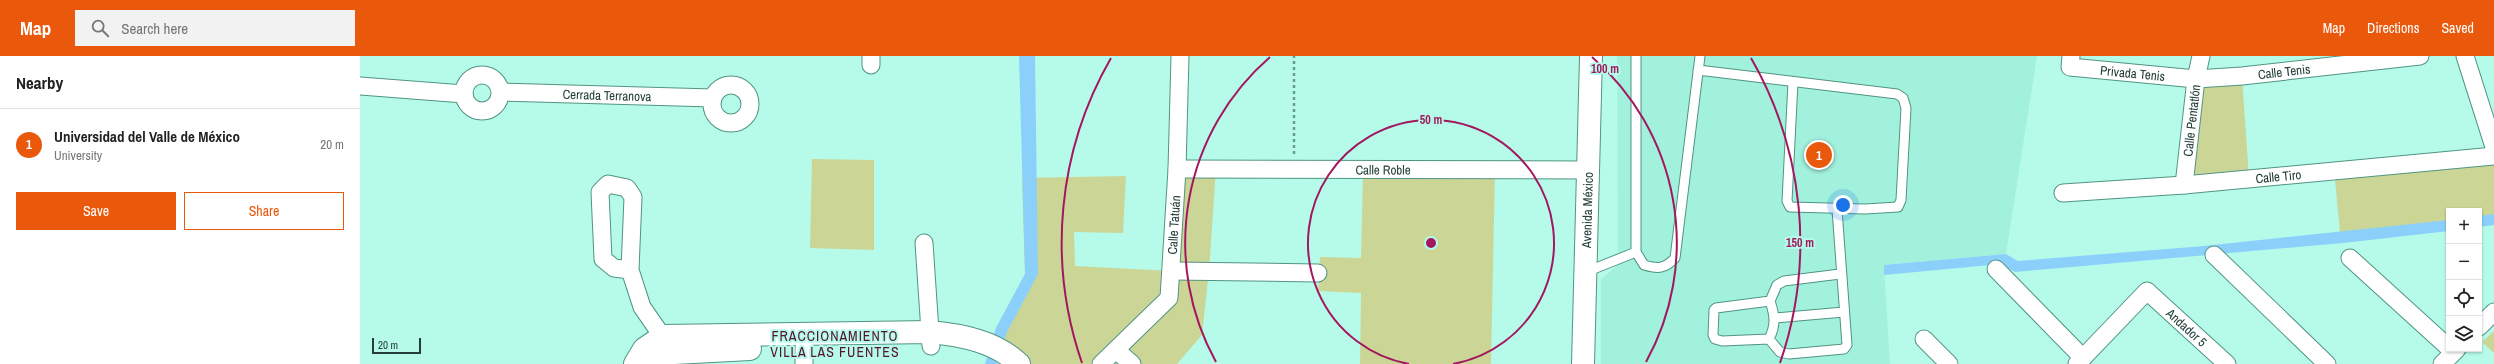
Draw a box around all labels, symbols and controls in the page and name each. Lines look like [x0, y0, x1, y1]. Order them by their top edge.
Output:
search box [75, 10, 355, 46]
text: Map [20, 15, 51, 41]
icon: search [89, 17, 111, 39]
text: Search here [121, 18, 188, 39]
text: Map [2323, 19, 2345, 37]
text: Directions [2367, 19, 2419, 37]
text: Saved [2441, 19, 2474, 37]
street label: Calle Tenis [2257, 60, 2311, 83]
text: 100 m [1591, 61, 1619, 77]
street label: Privada Tenis [2099, 61, 2166, 85]
text: Nearby [16, 71, 63, 94]
street label: Calle Pentatlón [2179, 83, 2204, 157]
street label: Cerrada Terranova [562, 85, 652, 105]
text: 50 m [1420, 112, 1442, 128]
text: Universidad del Valle de México [54, 126, 240, 147]
text: 1 [26, 136, 32, 153]
text: 20 m [320, 136, 344, 153]
pin: 1 [1806, 140, 1832, 170]
text: University [54, 147, 102, 164]
street label: Calle Roble [1355, 161, 1411, 178]
street label: Calle Tiro [2255, 166, 2302, 187]
street label: Avenida México [1577, 172, 1596, 249]
button: Save [16, 192, 176, 230]
button: Share [184, 192, 344, 230]
street label: Calle Tatuán [1163, 195, 1184, 255]
your location [1833, 195, 1853, 215]
map controls [2446, 208, 2482, 352]
button: + [2446, 208, 2482, 244]
text: 150 m [1786, 235, 1814, 251]
centre of rings [1424, 236, 1438, 250]
button: − [2446, 244, 2482, 280]
button: locate [2446, 280, 2482, 316]
street label: Andador 5 [2162, 304, 2211, 350]
button: layers [2446, 316, 2482, 352]
district label: FRACCIONAMIENTO VILLA LAS FUENTES [770, 327, 900, 361]
scale bar [372, 336, 421, 355]
text: 20 m [378, 338, 398, 352]

